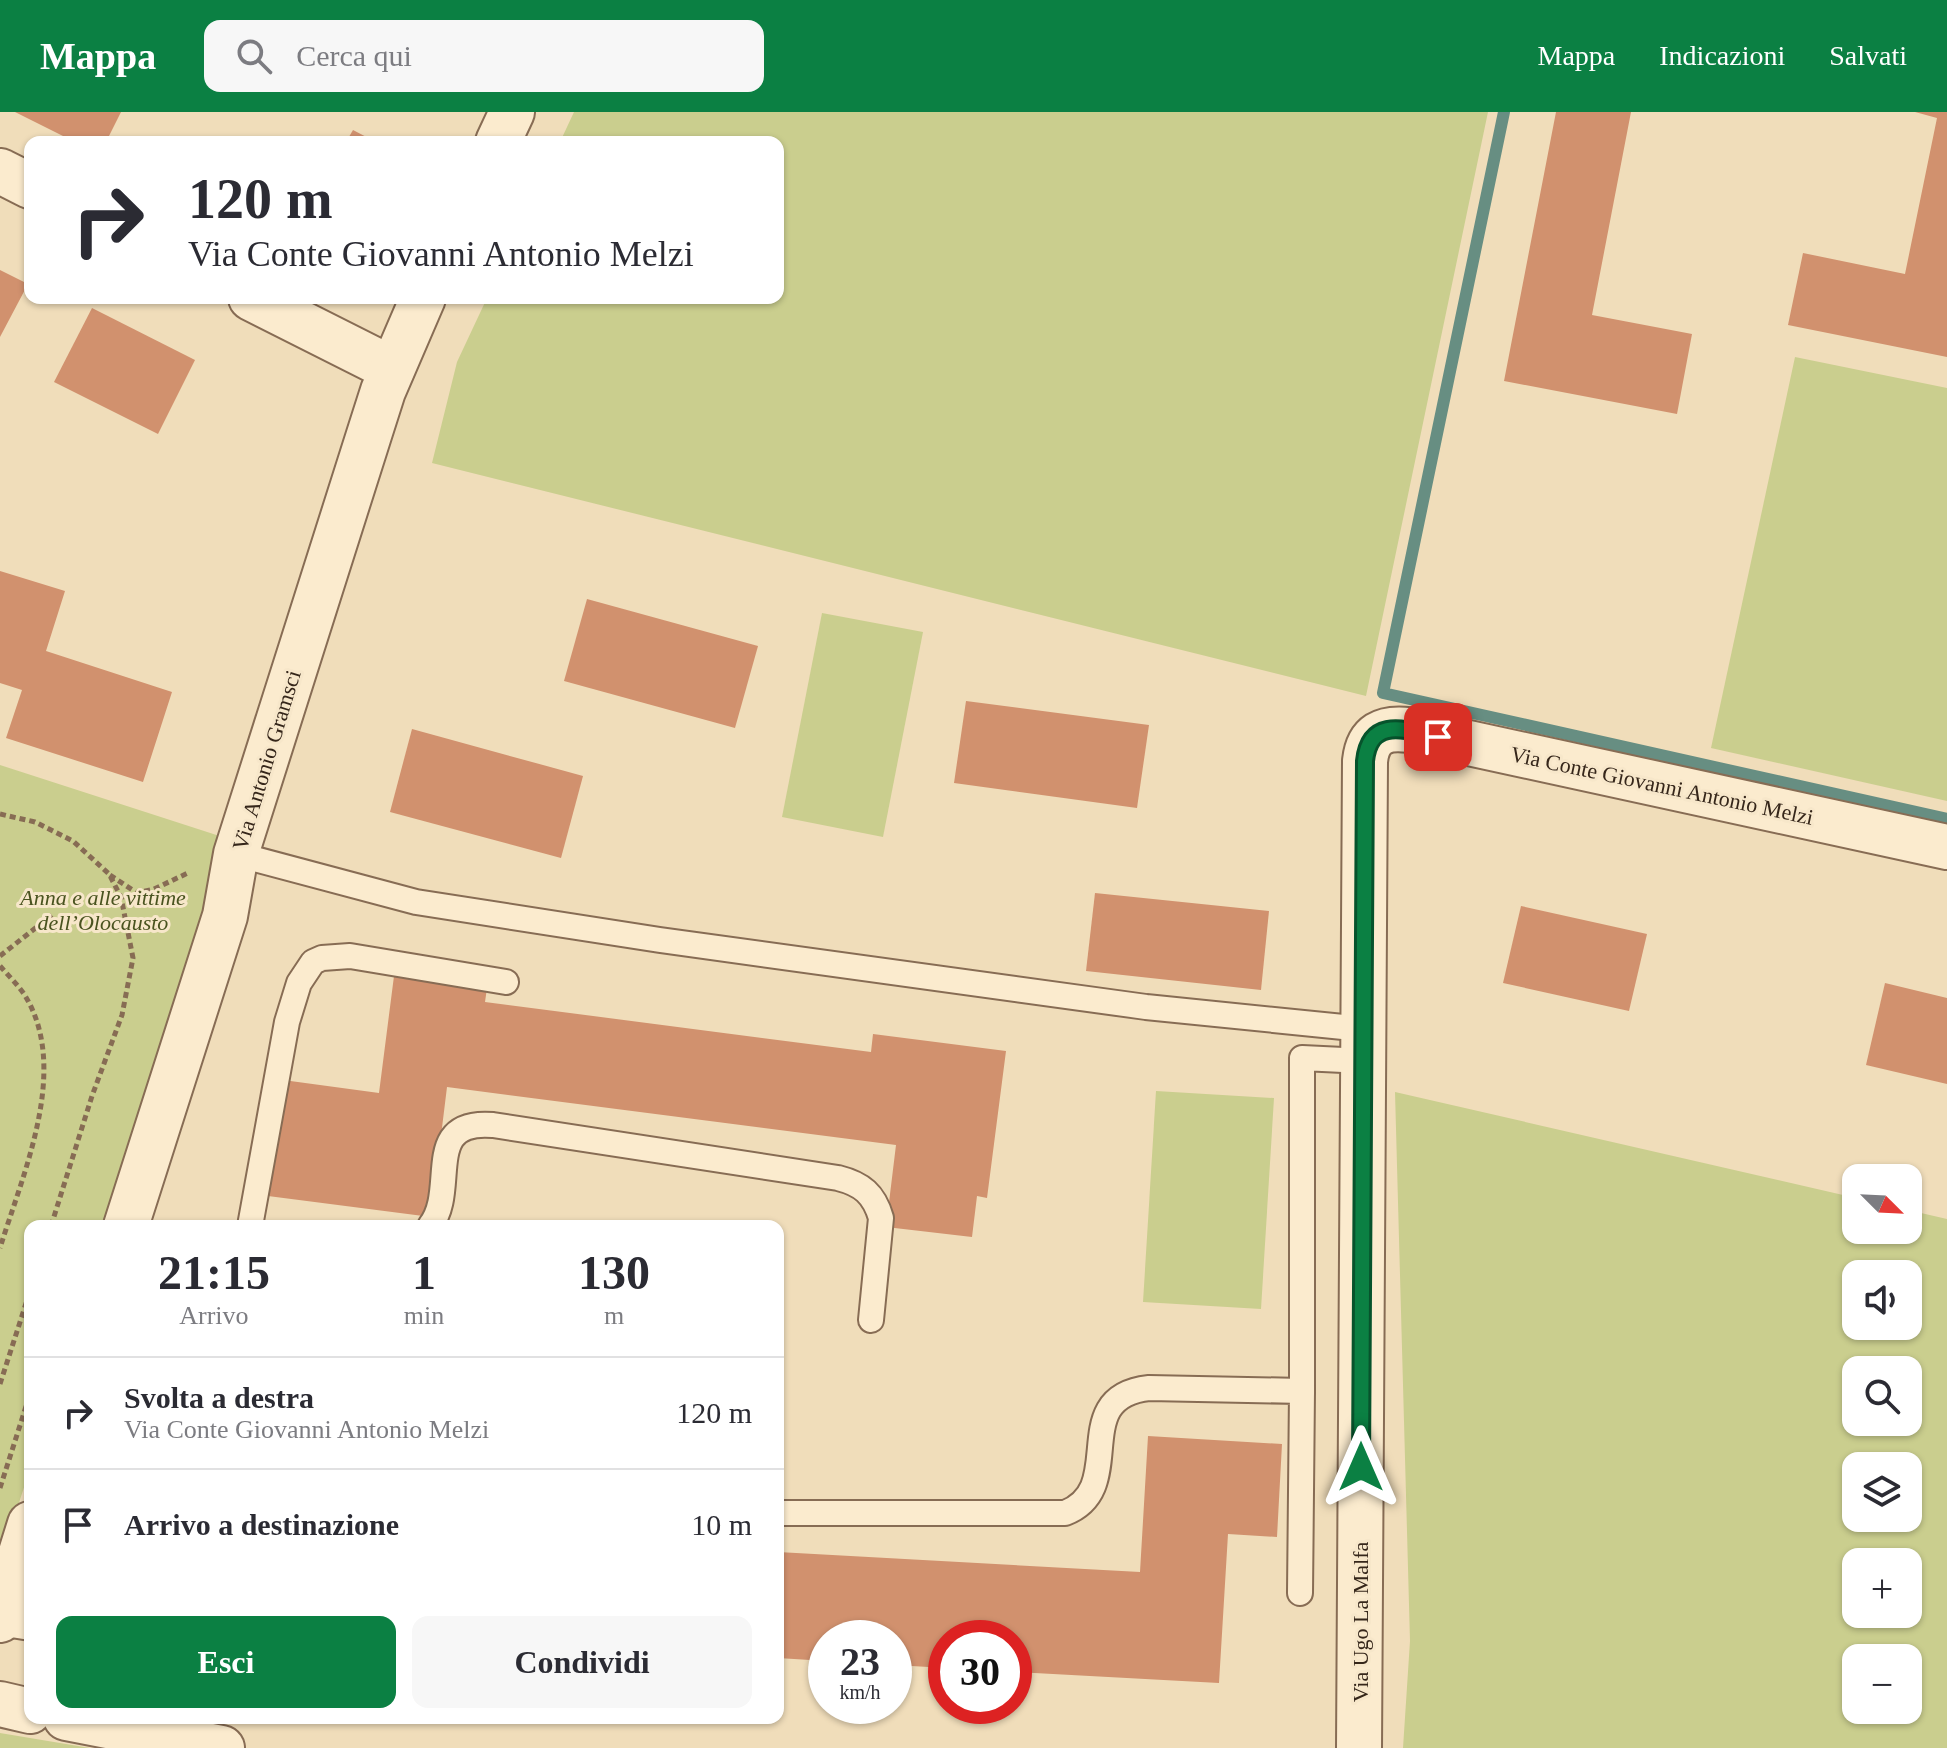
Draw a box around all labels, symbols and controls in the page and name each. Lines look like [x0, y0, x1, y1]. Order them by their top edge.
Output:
search box [204, 20, 764, 92]
icon: search [232, 34, 276, 78]
text: Mappa [40, 35, 156, 77]
text: Cerca qui [296, 39, 412, 72]
text: Mappa [1538, 40, 1615, 71]
text: Indicazioni [1659, 40, 1785, 71]
text: Salvati [1829, 40, 1907, 71]
icon: right [56, 168, 160, 272]
text: 120 m [188, 168, 333, 230]
text: Via Conte Giovanni Antonio Melzi [188, 234, 694, 274]
street label: Via Antonio Gramsci [227, 667, 306, 853]
pin [1404, 703, 1472, 771]
icon: arrive [1416, 715, 1460, 759]
street label: Via Conte Giovanni Antonio Melzi [1508, 741, 1816, 830]
park label: Anna e alle vittime dell’Olocausto [18, 885, 186, 935]
north arrow [1842, 1164, 1922, 1244]
map controls [1842, 1164, 1922, 1724]
text: 21:15 [158, 1246, 270, 1299]
text: 1 [412, 1246, 436, 1299]
text: 130 [578, 1246, 650, 1299]
button: sound [1842, 1260, 1922, 1340]
text: Arrivo [179, 1301, 249, 1330]
text: min [404, 1301, 444, 1330]
text: m [604, 1301, 624, 1330]
button: search [1842, 1356, 1922, 1436]
text: Svolta a destra [124, 1381, 314, 1414]
icon: right [56, 1391, 100, 1435]
text: 120 m [676, 1396, 752, 1429]
text: Via Conte Giovanni Antonio Melzi [124, 1415, 489, 1444]
position arrow [1319, 1425, 1403, 1509]
button: layers [1842, 1452, 1922, 1532]
icon: arrive [56, 1503, 100, 1547]
text: Arrivo a destinazione [124, 1508, 399, 1541]
text: 10 m [691, 1508, 752, 1541]
street label: Via Ugo La Malfa [1348, 1541, 1373, 1702]
button: + [1842, 1548, 1922, 1628]
button: Esci [56, 1616, 396, 1708]
button: Condividi [412, 1616, 752, 1708]
speed limit sign: 30 [928, 1620, 1032, 1724]
text: 23 [840, 1639, 880, 1684]
button: − [1842, 1644, 1922, 1724]
text: km/h [839, 1681, 881, 1703]

